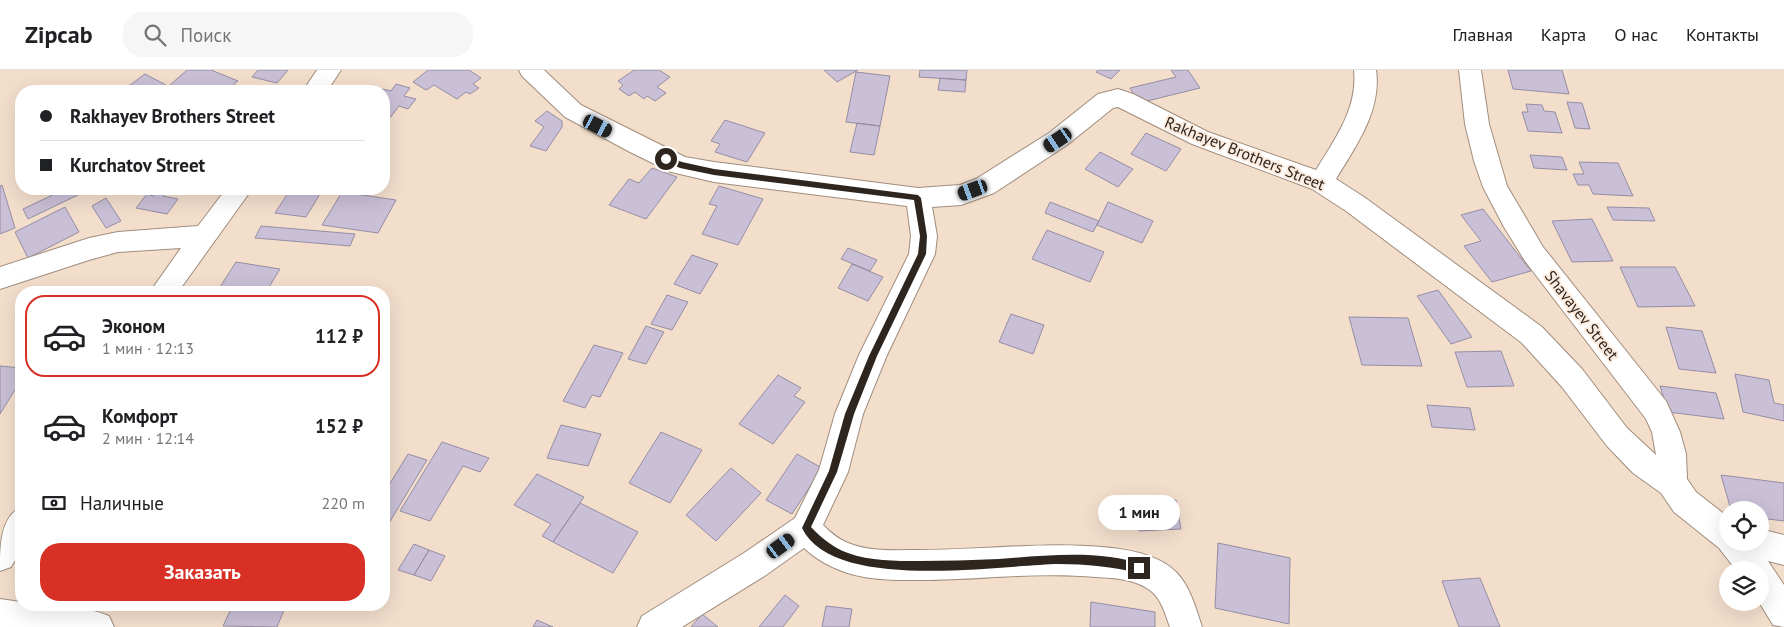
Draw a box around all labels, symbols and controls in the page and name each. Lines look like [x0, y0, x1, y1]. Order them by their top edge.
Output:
search box [123, 12, 473, 57]
text: Zipcab [25, 19, 93, 50]
icon: search [141, 21, 169, 49]
text: Поиск [181, 23, 231, 47]
text: Главная [1452, 23, 1513, 46]
text: Карта [1541, 23, 1586, 46]
text: О нас [1614, 23, 1658, 46]
text: Контакты [1686, 23, 1759, 46]
text: Rakhayev Brothers Street [70, 104, 275, 128]
street label: Rakhayev Brothers Street [1162, 112, 1329, 195]
car [581, 113, 614, 139]
car [1041, 125, 1074, 155]
route start [655, 148, 677, 170]
text: Kurchatov Street [70, 153, 205, 177]
car [956, 178, 989, 202]
street label: Shavayev Street [1541, 266, 1624, 364]
icon: car [42, 314, 87, 359]
text: Эконом [102, 314, 165, 338]
text: 112 ₽ [315, 324, 363, 348]
text: 1 мин · 12:13 [102, 338, 194, 358]
icon: car [42, 404, 87, 449]
text: Комфорт [102, 404, 178, 428]
text: 152 ₽ [315, 414, 363, 438]
text: 2 мин · 12:14 [102, 428, 194, 448]
icon: cash [40, 489, 68, 517]
text: Наличные [80, 491, 164, 515]
text: 220 m [322, 493, 365, 513]
callout: 1 мин [1098, 496, 1180, 530]
map controls [1719, 501, 1769, 611]
button: locate [1719, 501, 1769, 551]
text: 1 мин [1118, 502, 1160, 522]
car [764, 531, 797, 561]
button: Заказать [40, 543, 365, 601]
route end [1128, 557, 1150, 579]
button: layers [1719, 561, 1769, 611]

